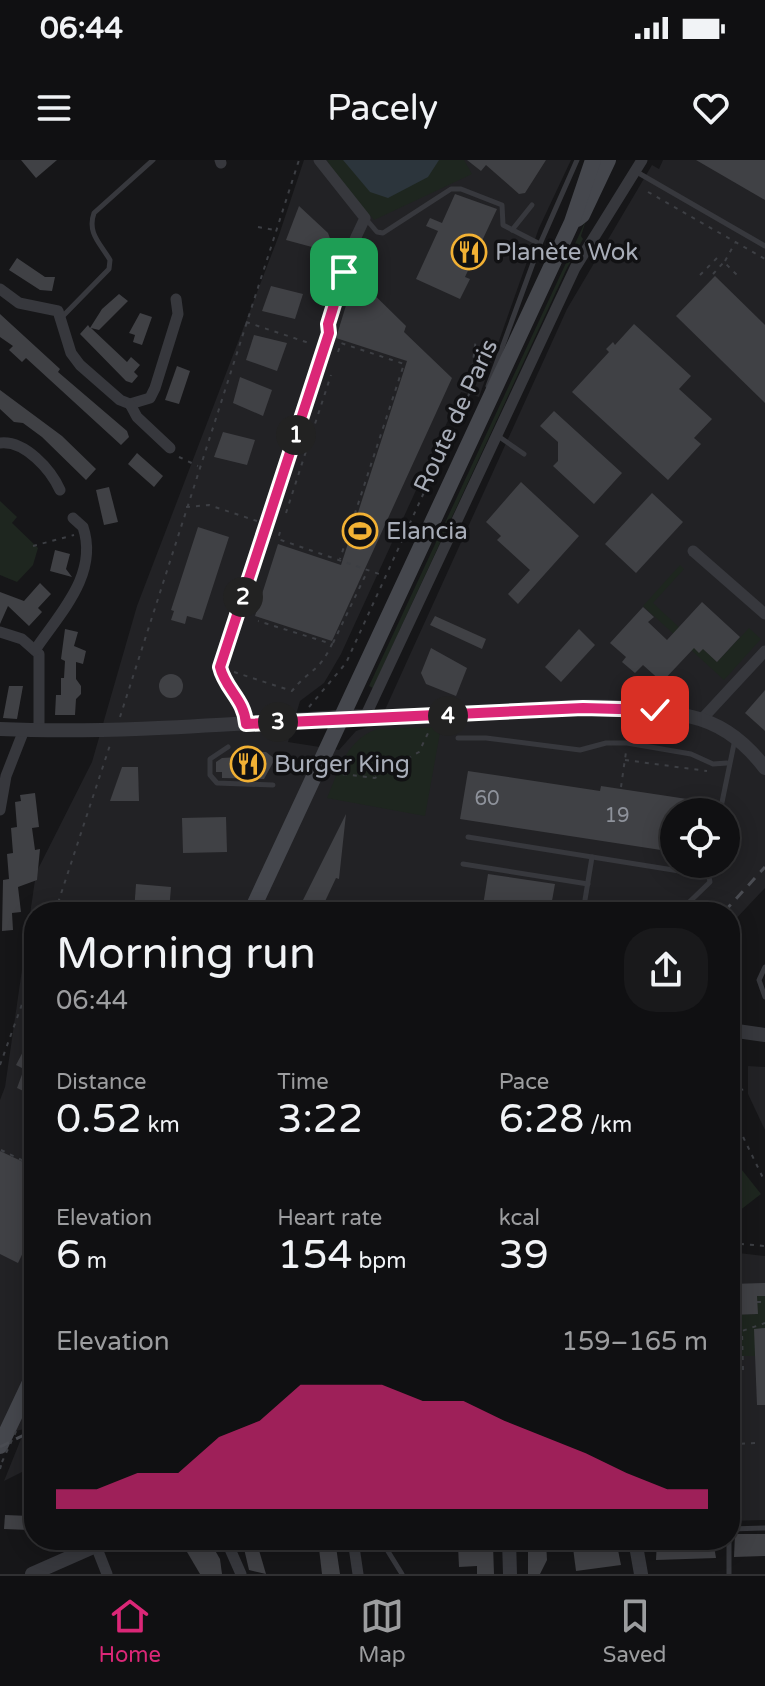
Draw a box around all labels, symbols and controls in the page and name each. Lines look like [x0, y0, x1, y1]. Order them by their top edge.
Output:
text: 06:44 [40, 10, 123, 47]
icon: menu [32, 86, 76, 130]
icon: heart [689, 86, 733, 130]
text: Pacely [327, 87, 438, 130]
restaurant icon: Planète Wok [450, 233, 488, 271]
pin [310, 238, 378, 306]
place label: Planète Wok [495, 238, 638, 267]
icon: arrive [322, 250, 366, 294]
street label: Route de Paris [408, 335, 504, 497]
pin: 1 [276, 415, 316, 455]
text: 1 [289, 422, 303, 448]
sports icon: Elancia [341, 512, 379, 550]
place label: Elancia [386, 517, 468, 546]
pin: 2 [223, 577, 263, 617]
text: 2 [236, 584, 250, 610]
pin [621, 676, 689, 744]
icon: check [633, 688, 677, 732]
pin: 4 [428, 696, 468, 736]
pin: 3 [258, 702, 298, 742]
text: 4 [441, 703, 455, 729]
text: 3 [271, 709, 285, 735]
restaurant icon: Burger King [229, 745, 267, 783]
place label: Burger King [274, 750, 410, 779]
house number: 60 [474, 787, 500, 811]
map controls [660, 798, 740, 878]
button: locate [660, 798, 740, 878]
house number: 19 [604, 804, 630, 828]
text: Morning run [56, 928, 316, 981]
button: share [624, 928, 708, 1012]
text: 06:44 [56, 985, 128, 1016]
text: Distance [56, 1069, 147, 1095]
text: Time [277, 1069, 329, 1095]
text: Pace [499, 1069, 549, 1095]
text: 0.52 [56, 1095, 142, 1143]
text: 3:22 [277, 1095, 363, 1143]
text: 6:28 [499, 1095, 584, 1143]
text: km [142, 1112, 180, 1138]
text: /km [584, 1112, 632, 1138]
text: Elevation [56, 1205, 152, 1231]
text: Heart rate [277, 1205, 382, 1231]
text: kcal [499, 1205, 540, 1231]
text: 6 [56, 1231, 81, 1279]
text: 154 [277, 1231, 353, 1279]
text: 39 [499, 1231, 549, 1279]
text: m [81, 1248, 107, 1274]
text: bpm [353, 1248, 406, 1274]
text: Elevation [56, 1326, 170, 1357]
text: 159–165 m [562, 1326, 708, 1357]
tab: Home [99, 1594, 161, 1668]
tab: Map [358, 1594, 406, 1668]
tab: Saved [603, 1594, 666, 1668]

